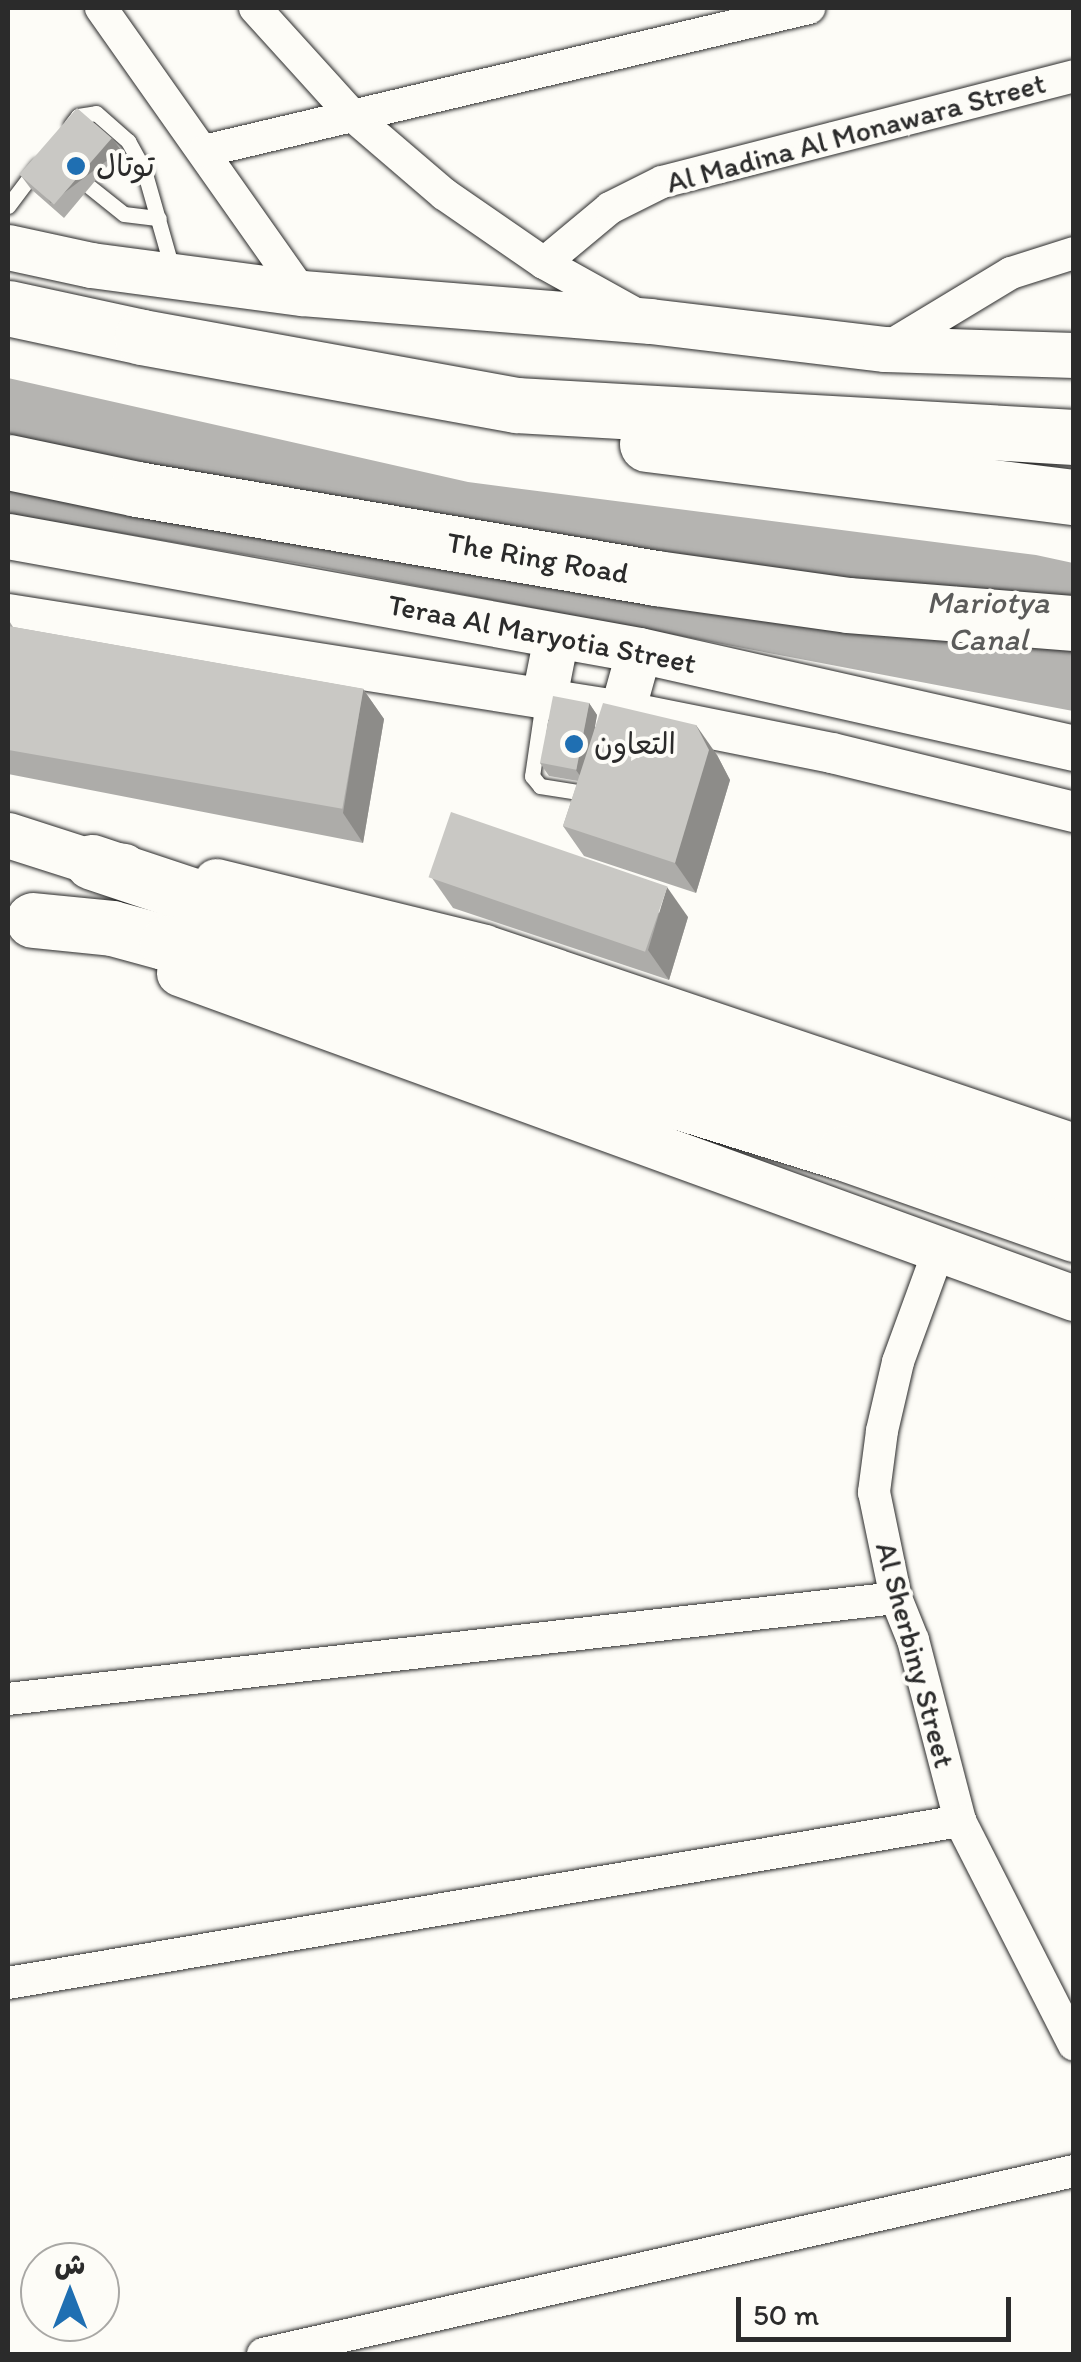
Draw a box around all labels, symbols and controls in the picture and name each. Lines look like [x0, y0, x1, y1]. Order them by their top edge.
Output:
street label: Al Madina Al Monawara Street [663, 65, 1049, 201]
place label: توتال [96, 148, 155, 184]
marker: توتال [65, 155, 87, 177]
street label: The Ring Road [445, 524, 631, 592]
water label: Mariotya Canal [927, 584, 1049, 659]
street label: Teraa Al Maryotia Street [385, 587, 699, 681]
place label: التعاون [594, 726, 676, 762]
marker: التعاون [563, 733, 585, 755]
street label: Al Sherbiny Street [867, 1538, 963, 1772]
north arrow [20, 2242, 120, 2342]
text: ش [55, 2247, 85, 2281]
scale bar [741, 2277, 1016, 2339]
text: 50 m [753, 2296, 819, 2333]

